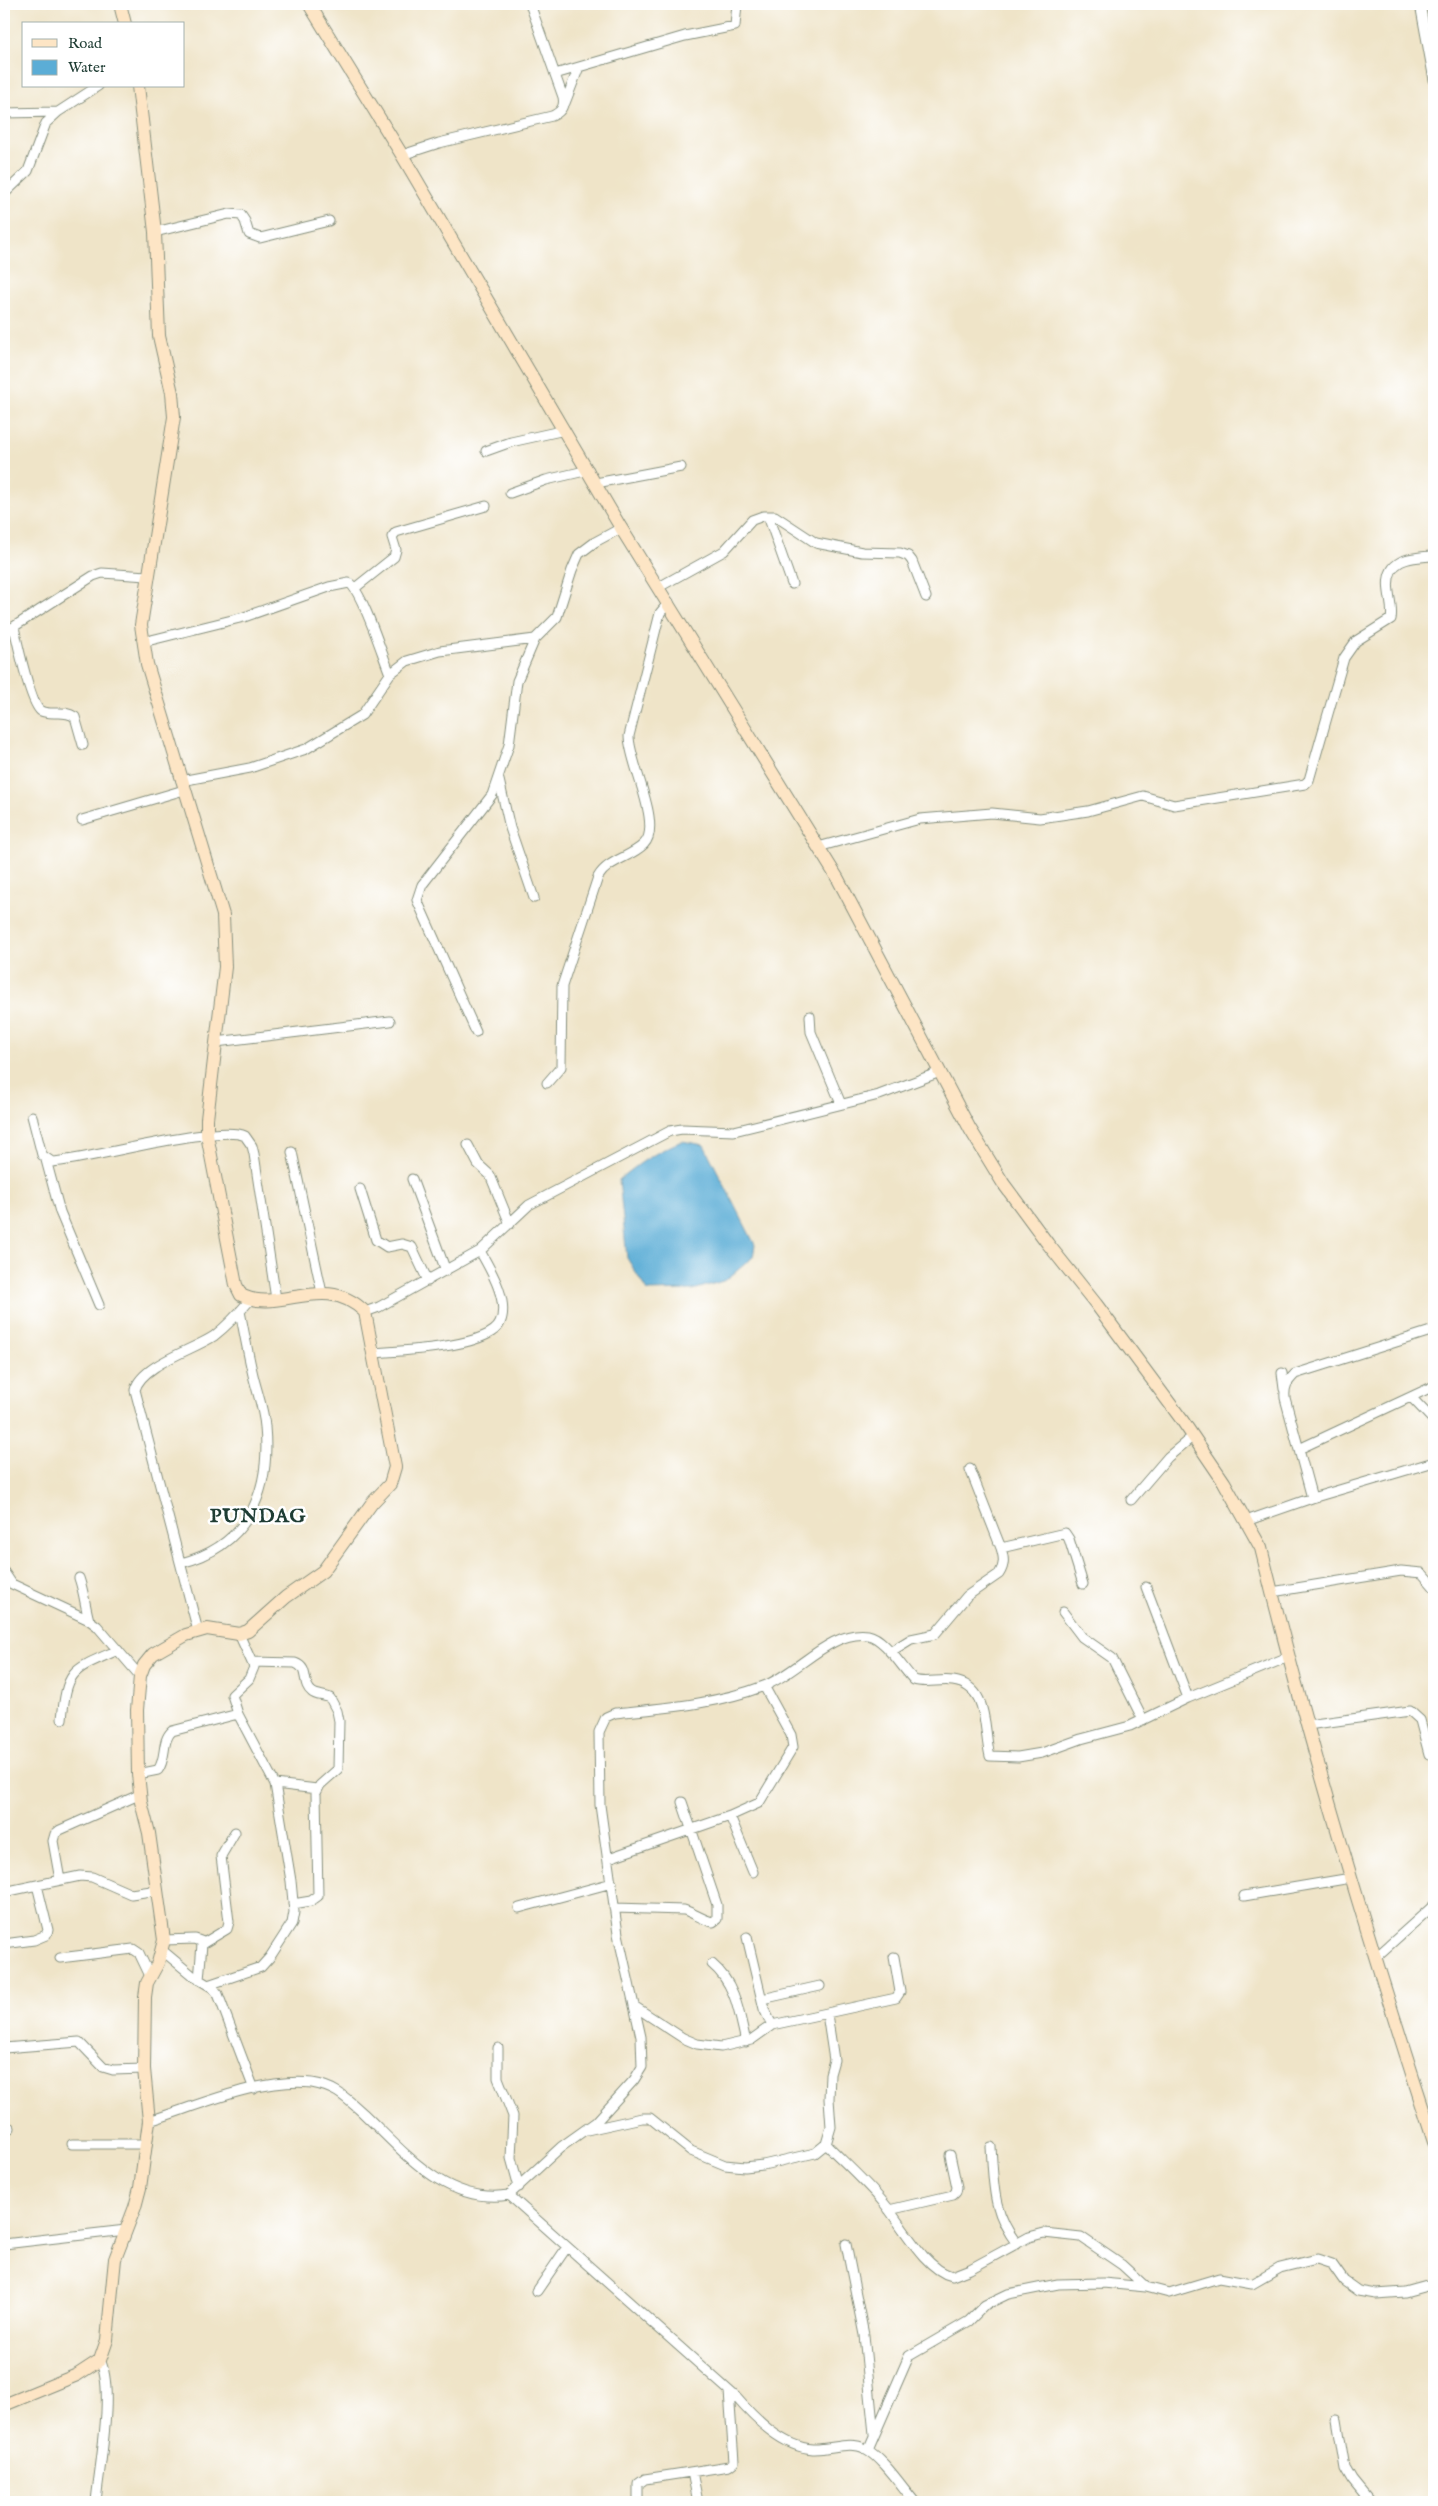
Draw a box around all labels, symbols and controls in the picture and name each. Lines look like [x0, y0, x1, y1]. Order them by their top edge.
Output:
legend [22, 22, 185, 88]
text: Road [68, 34, 103, 53]
text: Water [68, 58, 106, 77]
district label: PUNDAG [210, 1504, 306, 1529]

